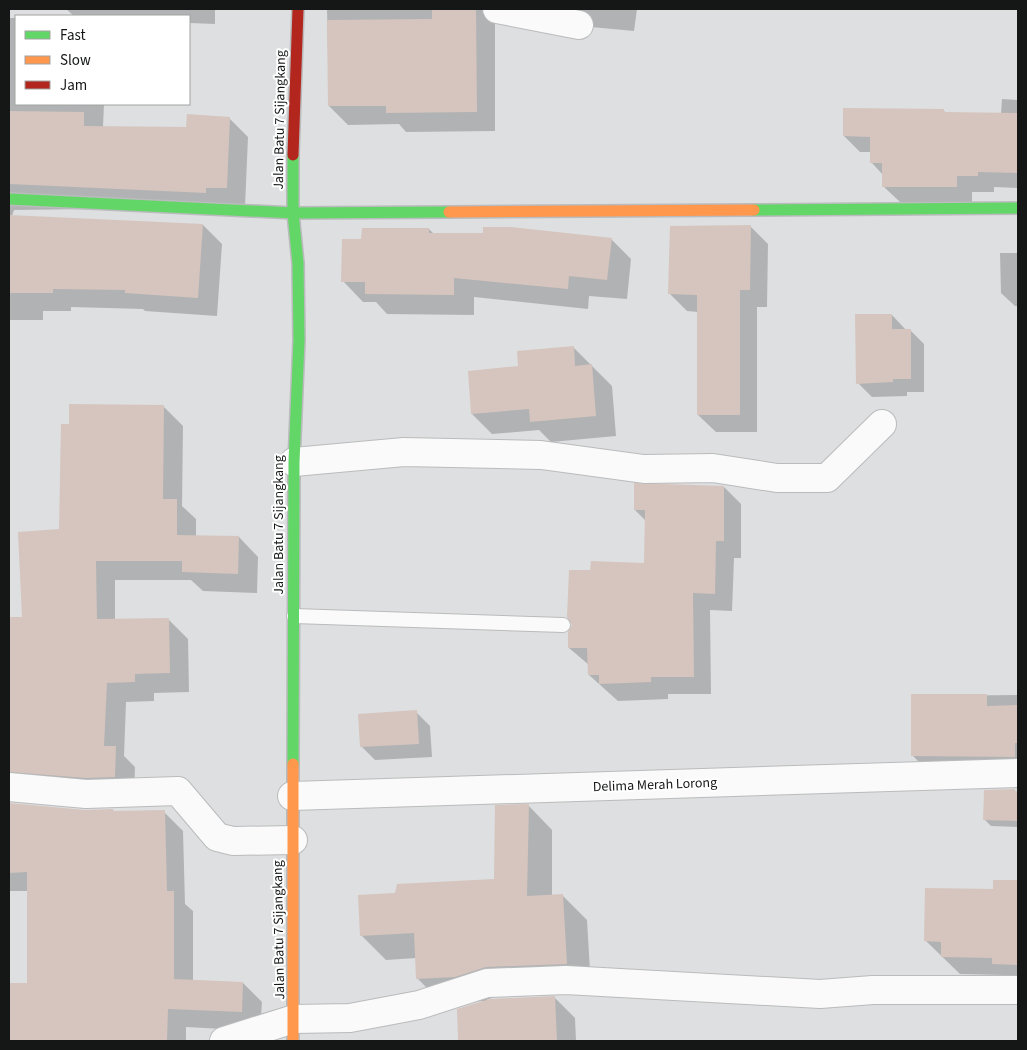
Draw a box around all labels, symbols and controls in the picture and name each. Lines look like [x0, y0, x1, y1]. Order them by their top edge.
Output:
legend [15, 15, 190, 105]
text: Fast [60, 25, 86, 46]
text: Slow [60, 50, 91, 71]
street label: Jalan Batu 7 Sijangkang [269, 50, 291, 190]
text: Jam [60, 75, 87, 96]
street label: Jalan Batu 7 Sijangkang [269, 455, 289, 595]
street label: Delima Merah Lorong [592, 773, 718, 797]
street label: Jalan Batu 7 Sijangkang [268, 860, 290, 1000]

